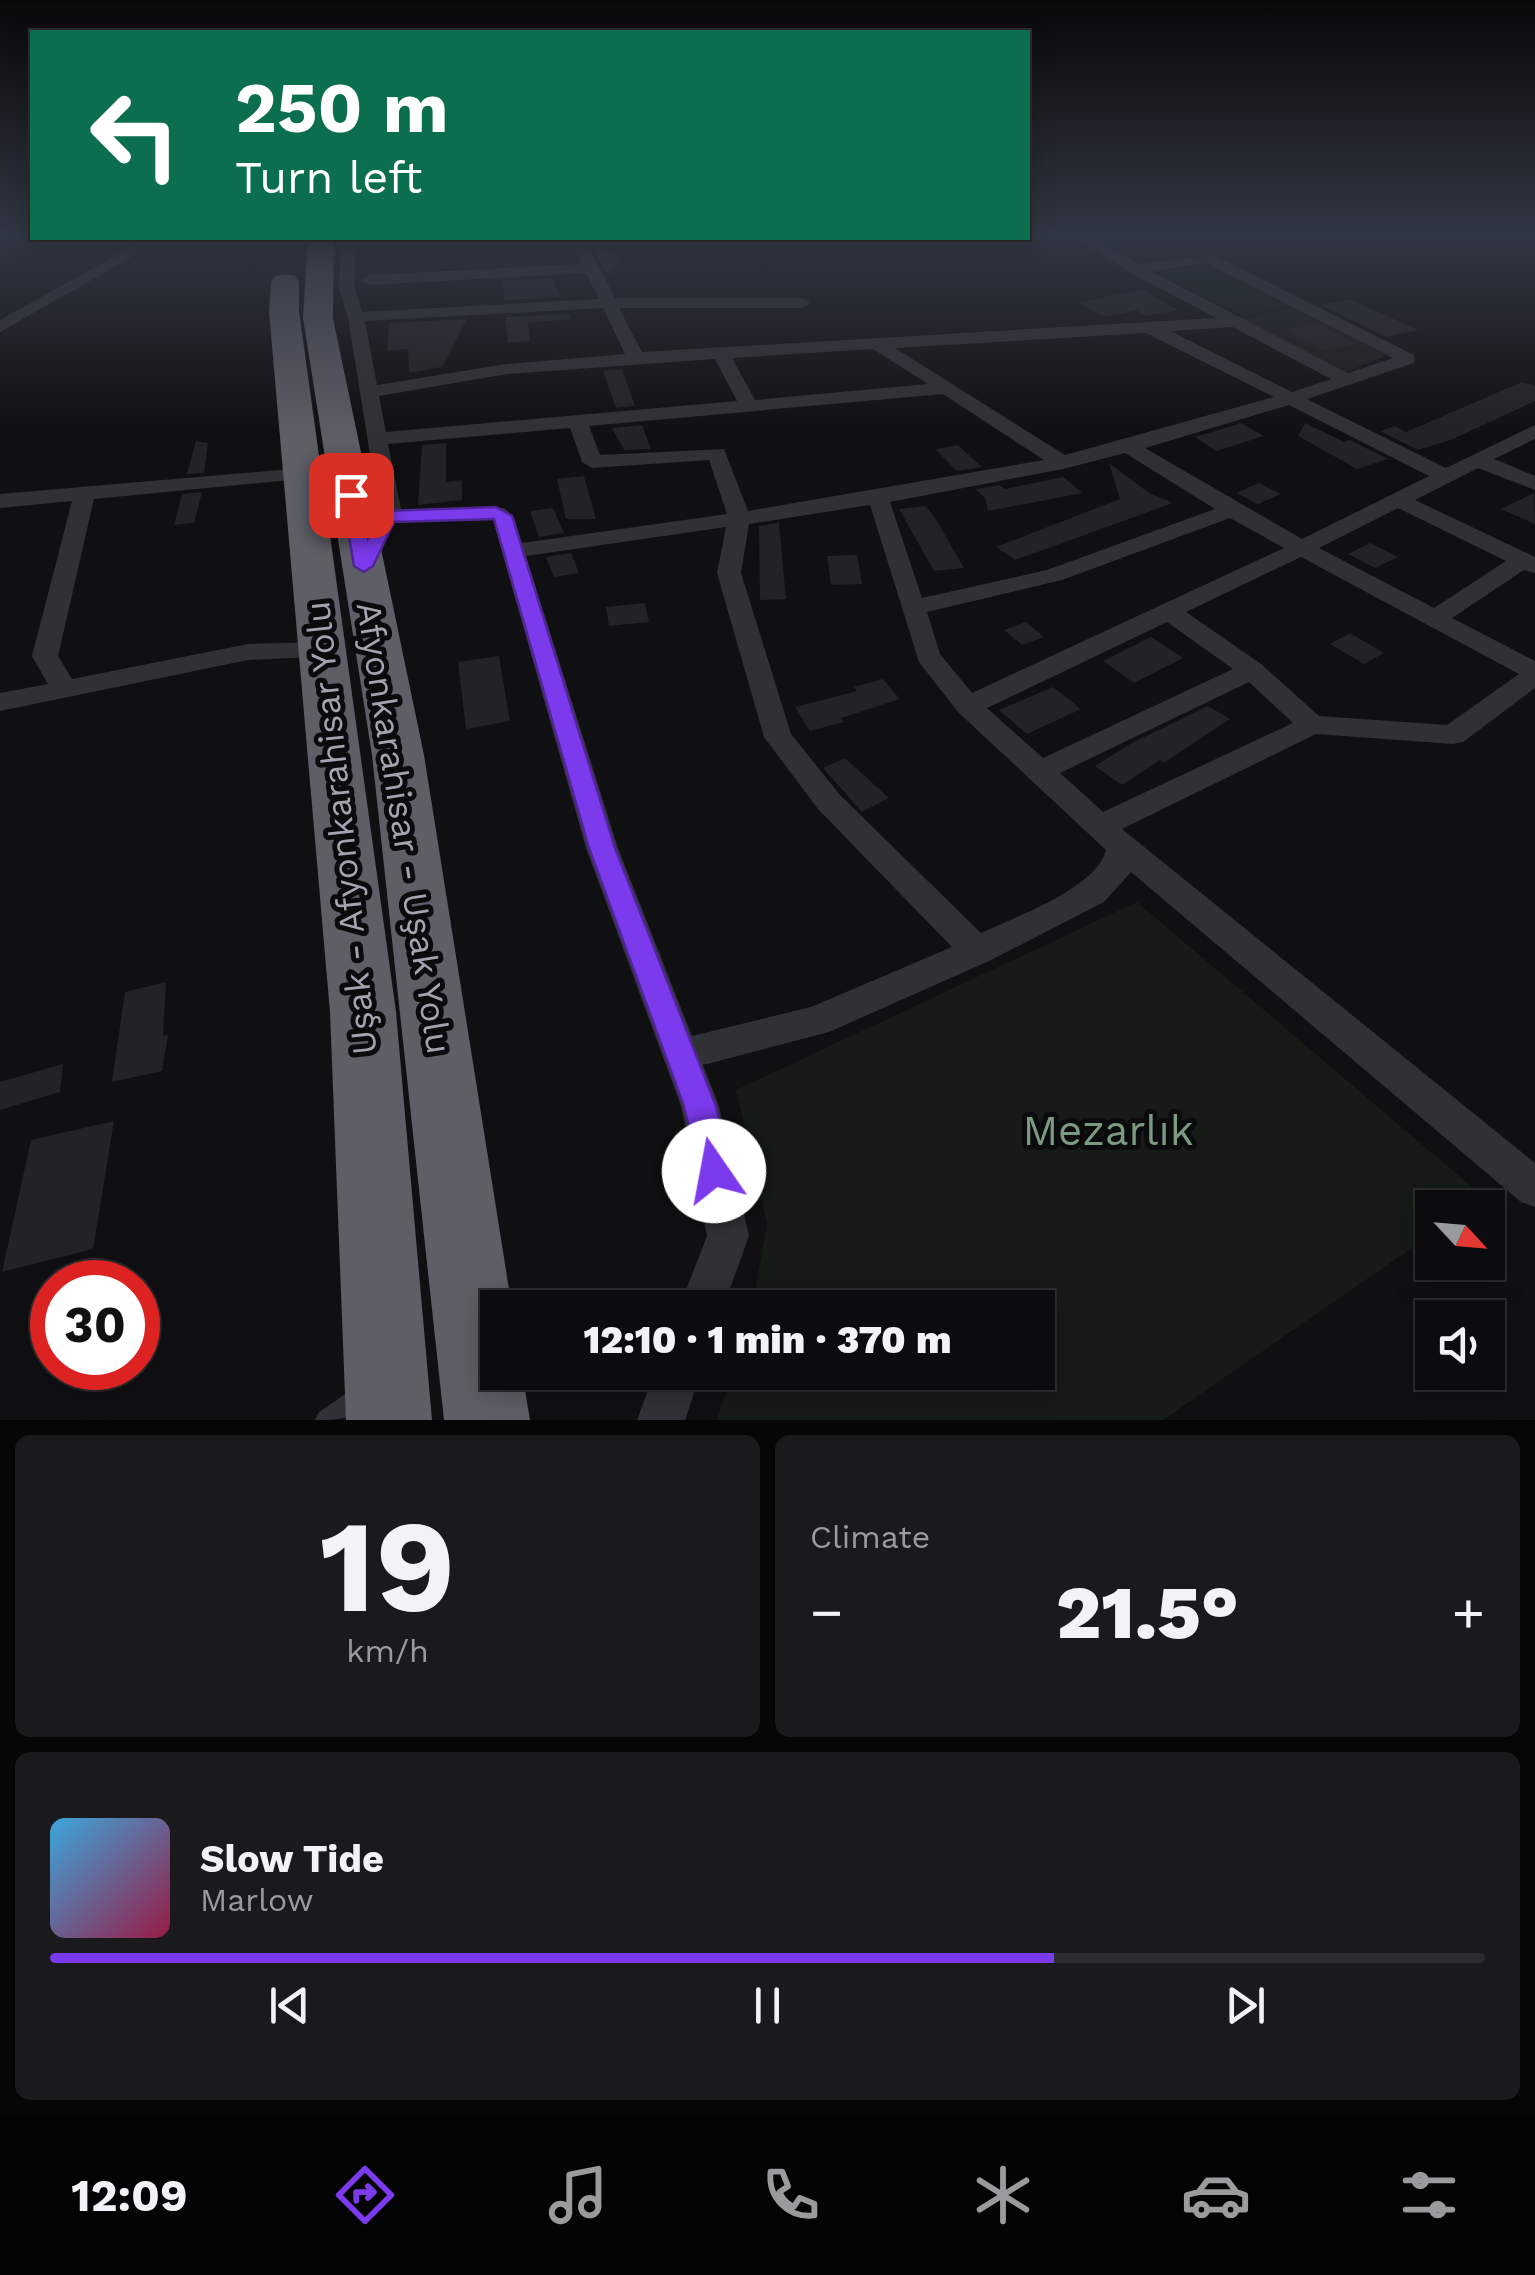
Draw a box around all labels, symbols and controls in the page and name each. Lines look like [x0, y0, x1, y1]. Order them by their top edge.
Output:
text: 250 m [235, 67, 449, 149]
icon: left [70, 70, 200, 200]
text: Turn left [235, 151, 422, 204]
pin [309, 453, 394, 538]
icon: arrive [324, 468, 379, 523]
street label: Uşak - Afyonkarahisar Yolu [296, 599, 386, 1057]
street label: Afyonkarahisar - Uşak Yolu [347, 599, 461, 1057]
park label: Mezarlık [1023, 1106, 1193, 1155]
position arrow [662, 1119, 766, 1223]
north arrow [1415, 1190, 1505, 1280]
map controls [1415, 1190, 1505, 1390]
speed limit sign: 30 [30, 1260, 160, 1390]
button: sound [1415, 1300, 1505, 1390]
text: 12:10 · 1 min · 370 m [583, 1318, 952, 1362]
text: 19 [319, 1490, 456, 1643]
text: Climate [810, 1518, 930, 1556]
text: 21.5° [1056, 1568, 1239, 1656]
text: − [810, 1580, 843, 1644]
text: + [1452, 1580, 1485, 1644]
text: km/h [346, 1632, 429, 1670]
text: Slow Tide [200, 1837, 384, 1881]
text: Marlow [200, 1881, 314, 1919]
icon: previous [262, 1978, 317, 2033]
icon: pause [740, 1978, 795, 2033]
icon: next [1218, 1978, 1273, 2033]
icon: directions [330, 2160, 400, 2230]
icon: music [543, 2160, 613, 2230]
icon: phone [756, 2160, 826, 2230]
icon: climate [968, 2160, 1038, 2230]
icon: car [1181, 2160, 1251, 2230]
icon: filters [1394, 2160, 1464, 2230]
text: 12:09 [71, 2169, 188, 2222]

